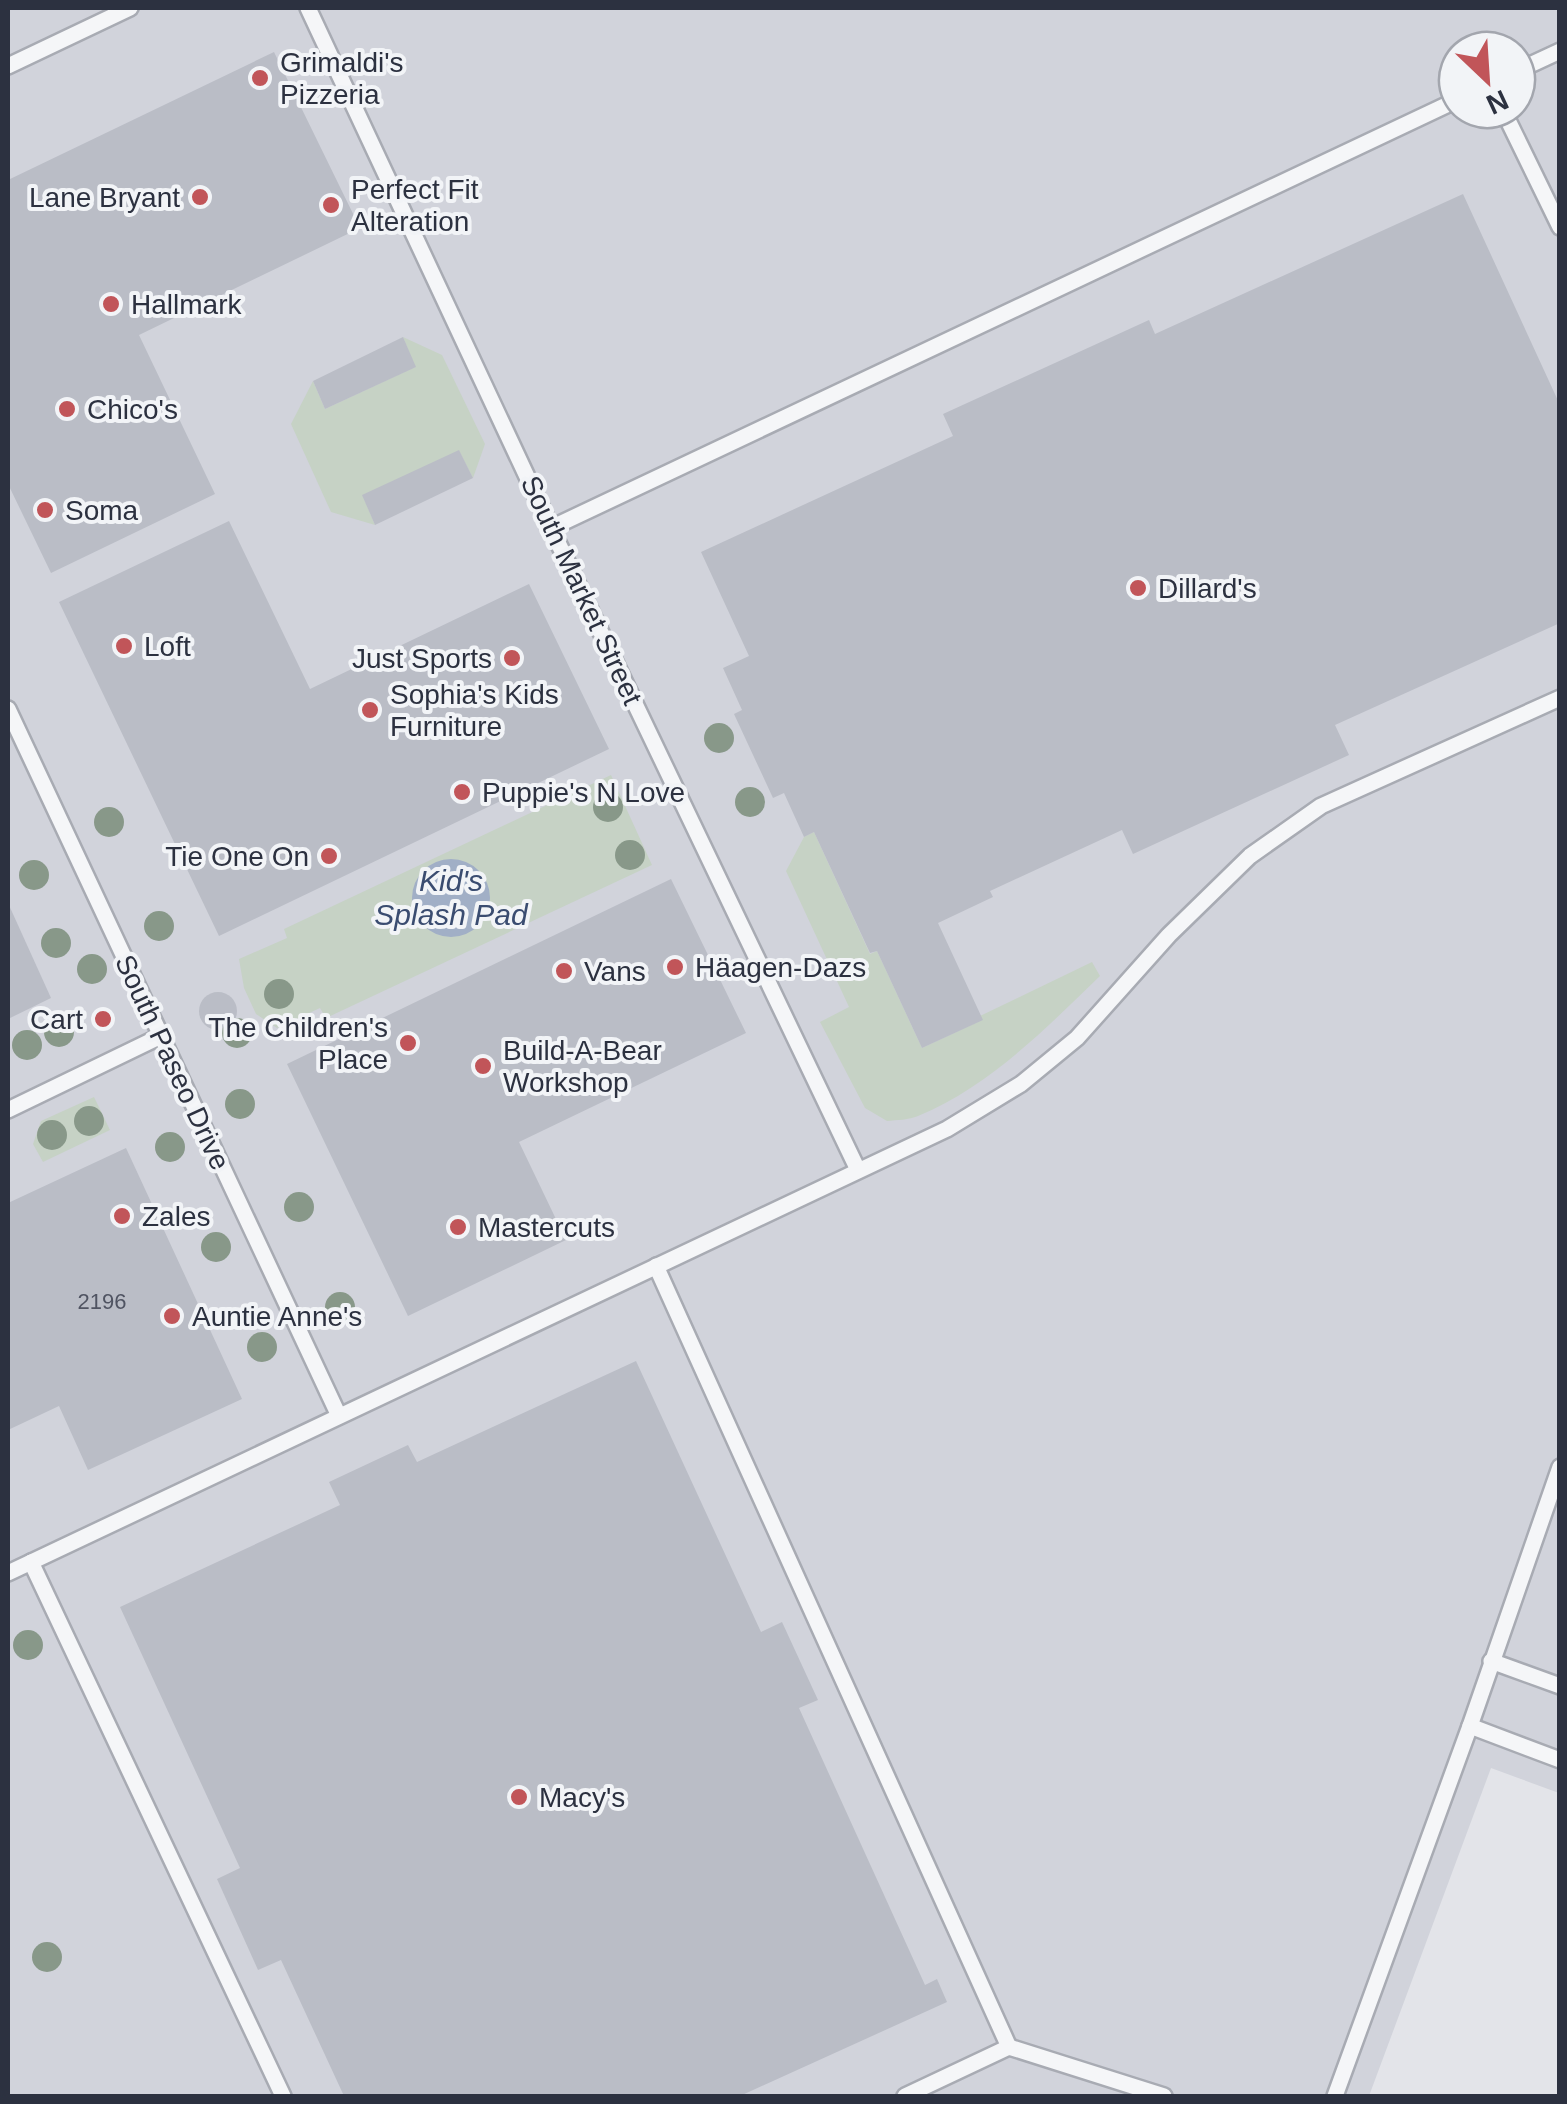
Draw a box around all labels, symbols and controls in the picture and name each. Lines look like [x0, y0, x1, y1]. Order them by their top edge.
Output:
north arrow [1437, 30, 1537, 130]
place label: Grimaldi's Pizzeria [280, 47, 404, 110]
marker: Grimaldi's Pizzeria [249, 67, 271, 89]
text: N [1482, 84, 1513, 121]
place label: Perfect Fit Alteration [351, 174, 479, 237]
place label: Lane Bryant [29, 182, 180, 213]
marker: Lane Bryant [189, 186, 211, 208]
marker: Perfect Fit Alteration [320, 194, 342, 216]
place label: Hallmark [131, 289, 242, 320]
marker: Hallmark [100, 293, 122, 315]
place label: Chico's [87, 394, 178, 425]
marker: Chico's [56, 398, 78, 420]
street label: South Market Street [515, 471, 648, 710]
place label: Soma [65, 495, 139, 526]
marker: Soma [34, 499, 56, 521]
place label: Dillard's [1158, 573, 1257, 604]
marker: Dillard's [1127, 577, 1149, 599]
place label: Loft [144, 631, 191, 662]
marker: Loft [113, 635, 135, 657]
place label: Just Sports [352, 643, 492, 674]
marker: Just Sports [501, 647, 523, 669]
place label: Sophia's Kids Furniture [390, 679, 559, 742]
marker: Sophia's Kids Furniture [359, 699, 381, 721]
place label: Puppie's N Love [482, 777, 685, 808]
marker: Puppie's N Love [451, 781, 473, 803]
place label: Tie One On [165, 841, 309, 872]
marker: Tie One On [318, 845, 340, 867]
water label: Kid's Splash Pad [374, 864, 529, 931]
street label: South Paseo Drive [109, 950, 236, 1175]
place label: Häagen-Dazs [695, 952, 866, 983]
place label: Vans [584, 956, 646, 987]
marker: Häagen-Dazs [664, 956, 686, 978]
marker: Vans [553, 960, 575, 982]
place label: Cart [30, 1004, 83, 1035]
marker: Cart [92, 1008, 114, 1030]
place label: The Children's Place [208, 1012, 388, 1075]
marker: The Children's Place [397, 1032, 419, 1054]
place label: Build-A-Bear Workshop [503, 1035, 662, 1098]
marker: Build-A-Bear Workshop [472, 1055, 494, 1077]
place label: Zales [142, 1201, 210, 1232]
marker: Zales [111, 1205, 133, 1227]
place label: Mastercuts [478, 1212, 615, 1243]
marker: Mastercuts [447, 1216, 469, 1238]
house number: 2196 [78, 1289, 126, 1314]
place label: Auntie Anne's [192, 1301, 362, 1332]
marker: Auntie Anne's [161, 1305, 183, 1327]
place label: Macy's [539, 1782, 625, 1813]
marker: Macy's [508, 1786, 530, 1808]

